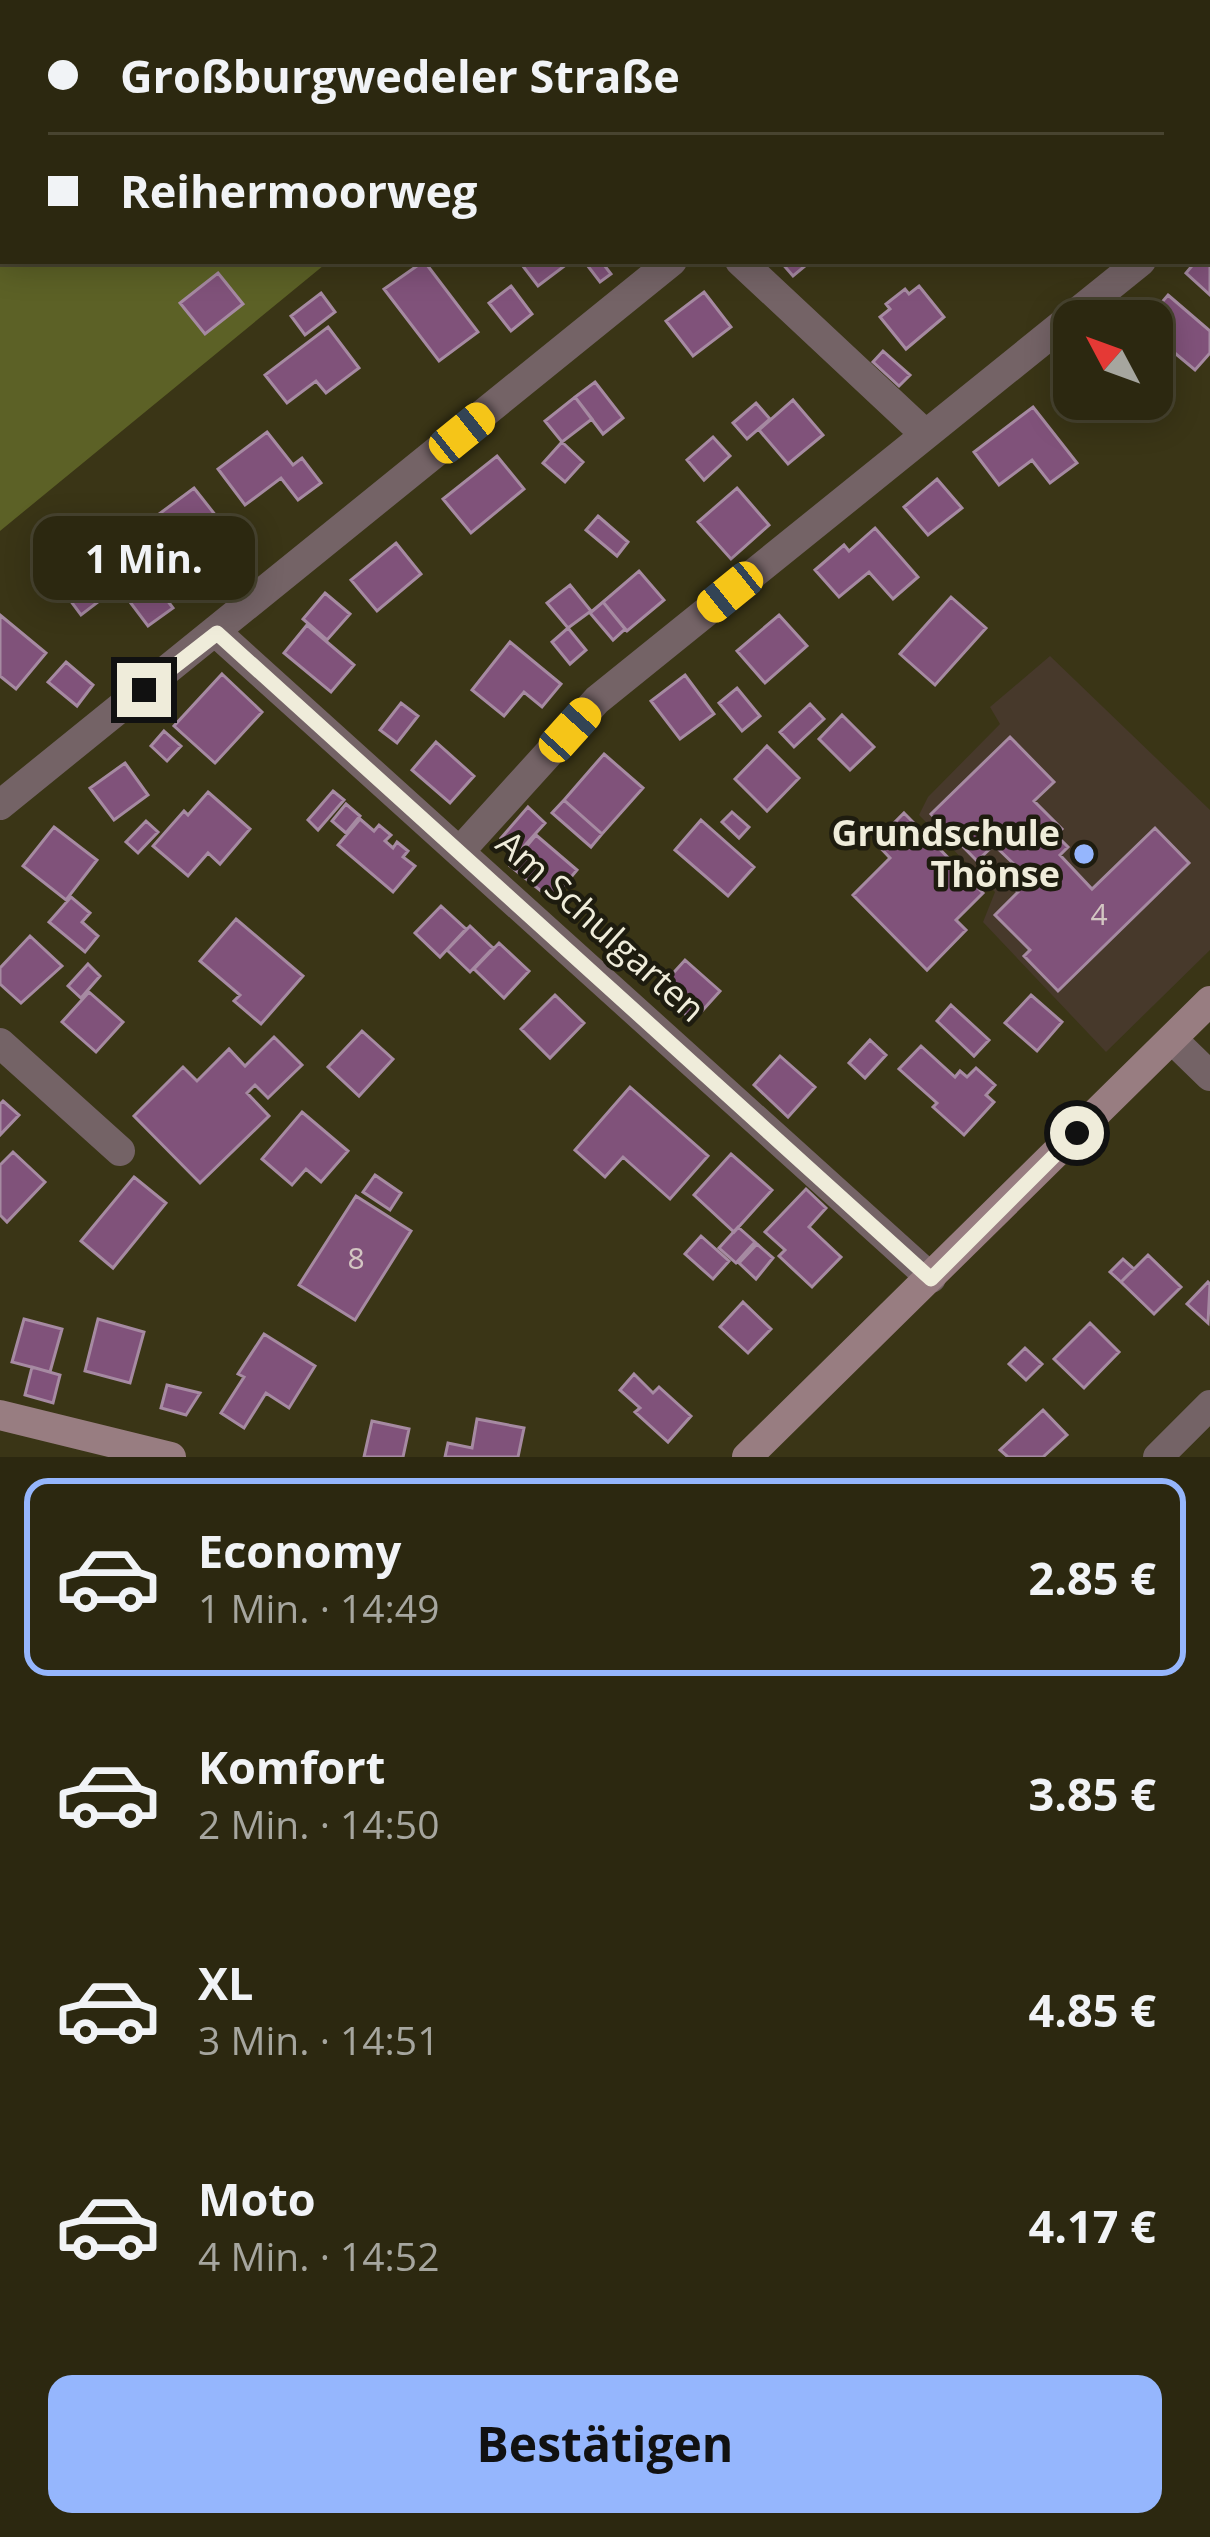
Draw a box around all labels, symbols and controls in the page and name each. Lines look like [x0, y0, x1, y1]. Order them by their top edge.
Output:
text: Großburgwedeler Straße [120, 45, 680, 106]
text: Reihermoorweg [120, 160, 478, 221]
north arrow [1053, 300, 1173, 420]
map controls [1053, 300, 1173, 420]
car [423, 396, 501, 470]
callout: 1 Min. [33, 516, 255, 600]
text: 1 Min. [85, 531, 203, 584]
car [691, 555, 769, 629]
route end [117, 663, 171, 717]
car [533, 691, 607, 769]
place label: Grundschule Thönse [832, 808, 1060, 898]
street label: Am Schulgarten [486, 819, 716, 1033]
marker: Grundschule Thönse [1071, 841, 1097, 867]
house number: 4 [1090, 893, 1108, 934]
route start [1050, 1106, 1104, 1160]
house number: 8 [347, 1237, 365, 1278]
text: Economy [198, 1520, 401, 1581]
icon: car [54, 1523, 162, 1631]
text: 2.85 € [1029, 1547, 1156, 1608]
text: 1 Min. · 14:49 [198, 1581, 439, 1634]
text: Komfort [198, 1736, 385, 1797]
icon: car [54, 1739, 162, 1847]
text: 3.85 € [1029, 1763, 1156, 1824]
text: 2 Min. · 14:50 [198, 1797, 439, 1850]
text: XL [198, 1952, 253, 2013]
icon: car [54, 1955, 162, 2063]
text: 4.85 € [1029, 1979, 1156, 2040]
text: 3 Min. · 14:51 [198, 2013, 439, 2066]
text: Moto [198, 2168, 316, 2229]
icon: car [54, 2171, 162, 2279]
text: 4.17 € [1029, 2195, 1156, 2256]
text: 4 Min. · 14:52 [198, 2229, 439, 2282]
button: Bestätigen [48, 2375, 1162, 2513]

